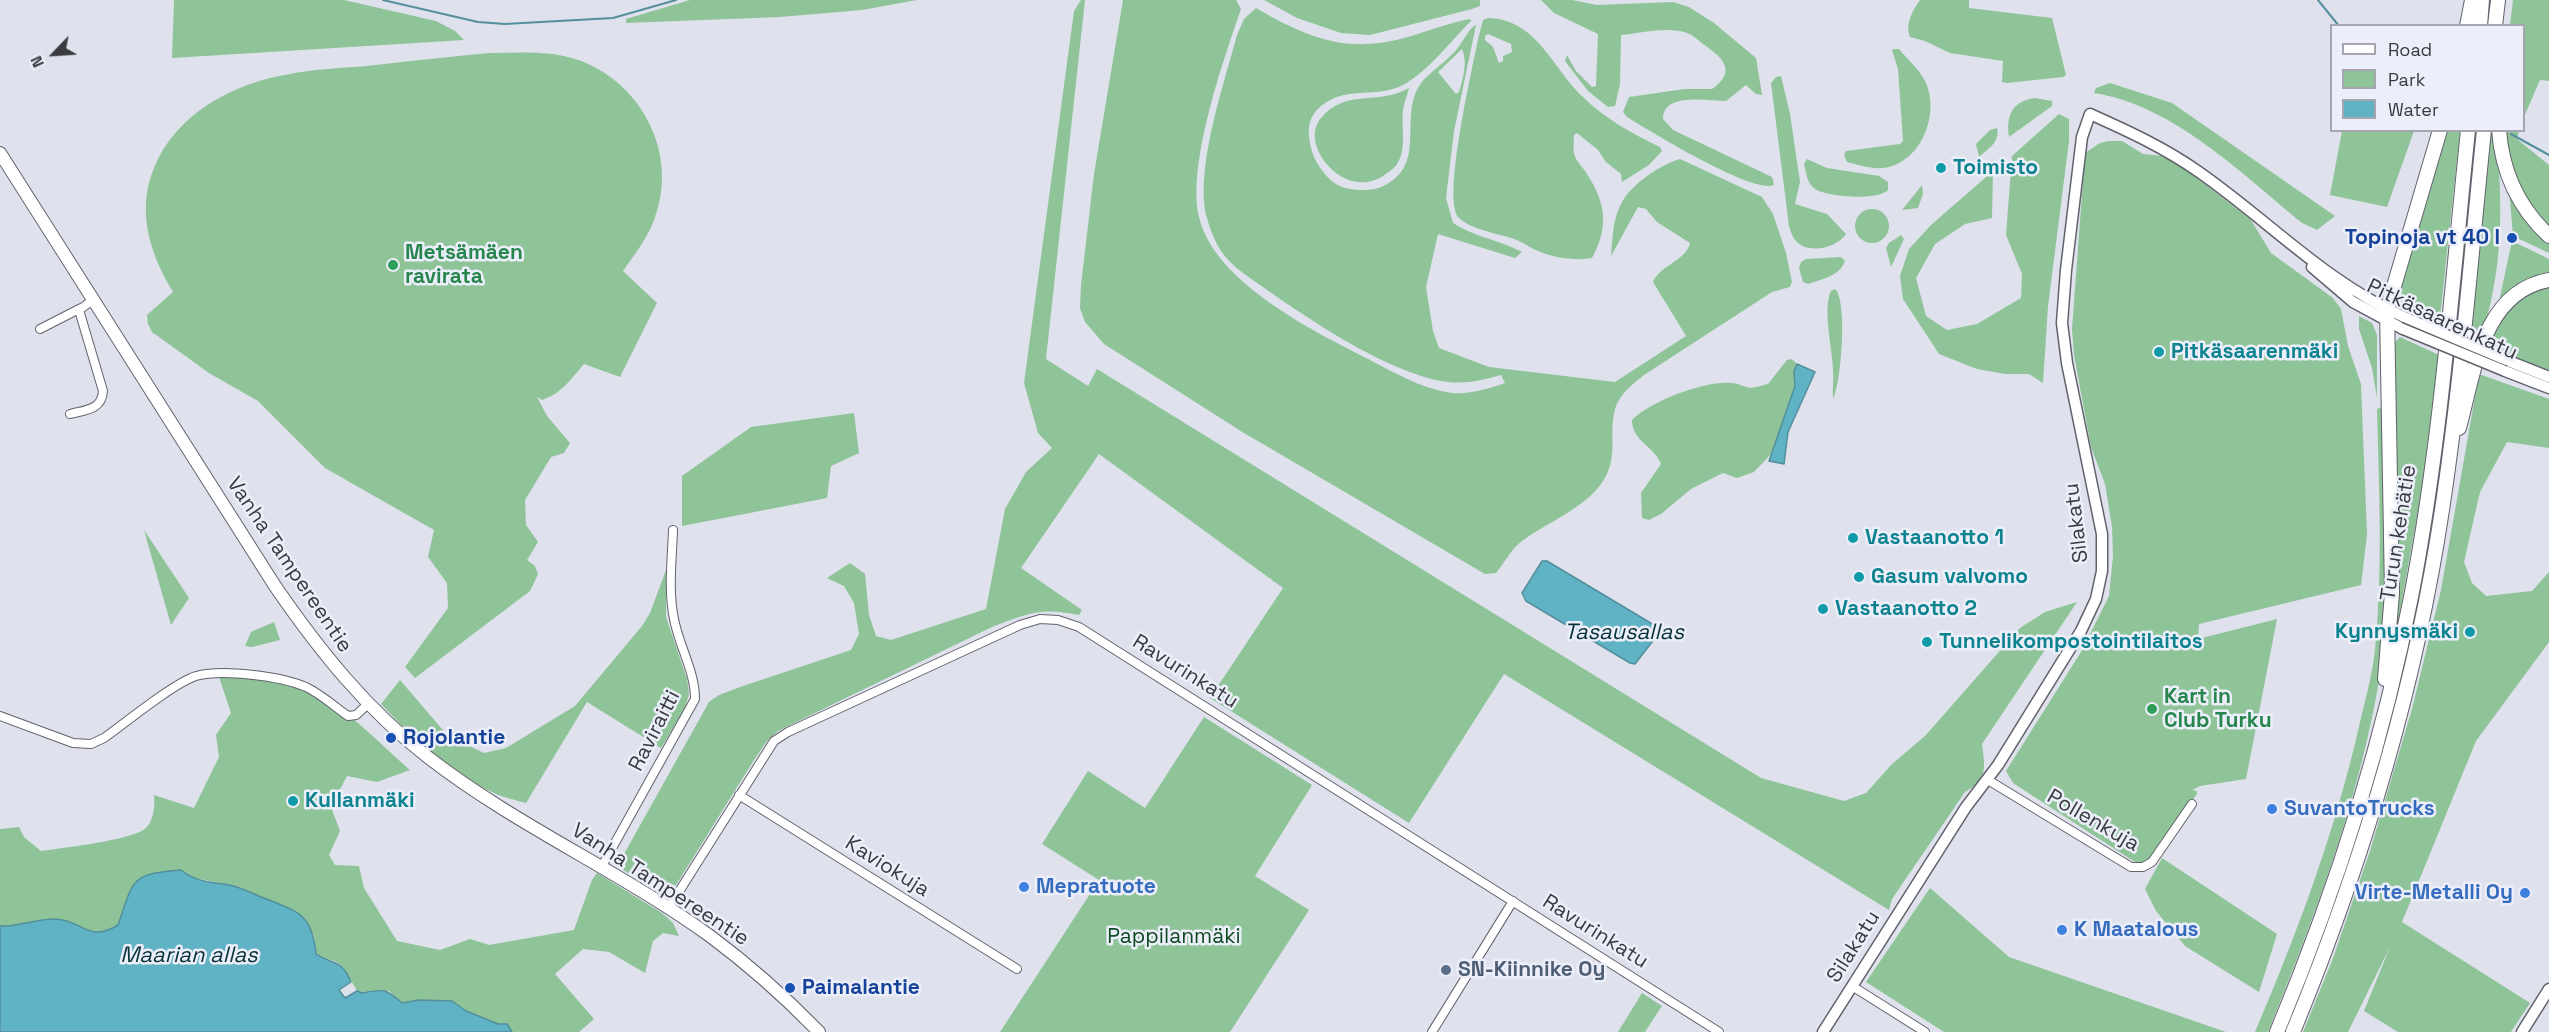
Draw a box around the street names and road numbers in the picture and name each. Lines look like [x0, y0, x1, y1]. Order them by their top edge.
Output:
street label: Pitkäsaarenkatu [2363, 274, 2521, 366]
street label: Turun kehätie [2376, 463, 2422, 603]
street label: Vanha Tampereentie [221, 472, 357, 658]
street label: Silakatu [2060, 482, 2094, 564]
street label: Ravurinkatu [1128, 630, 1242, 714]
street label: Raviraitti [624, 686, 686, 776]
street label: Pollenkuja [2042, 785, 2144, 857]
street label: Vanha Tampereentie [567, 818, 753, 952]
street label: Kaviokuja [840, 831, 934, 903]
street label: Ravurinkatu [1538, 890, 1652, 974]
street label: Silakatu [1822, 906, 1886, 988]

